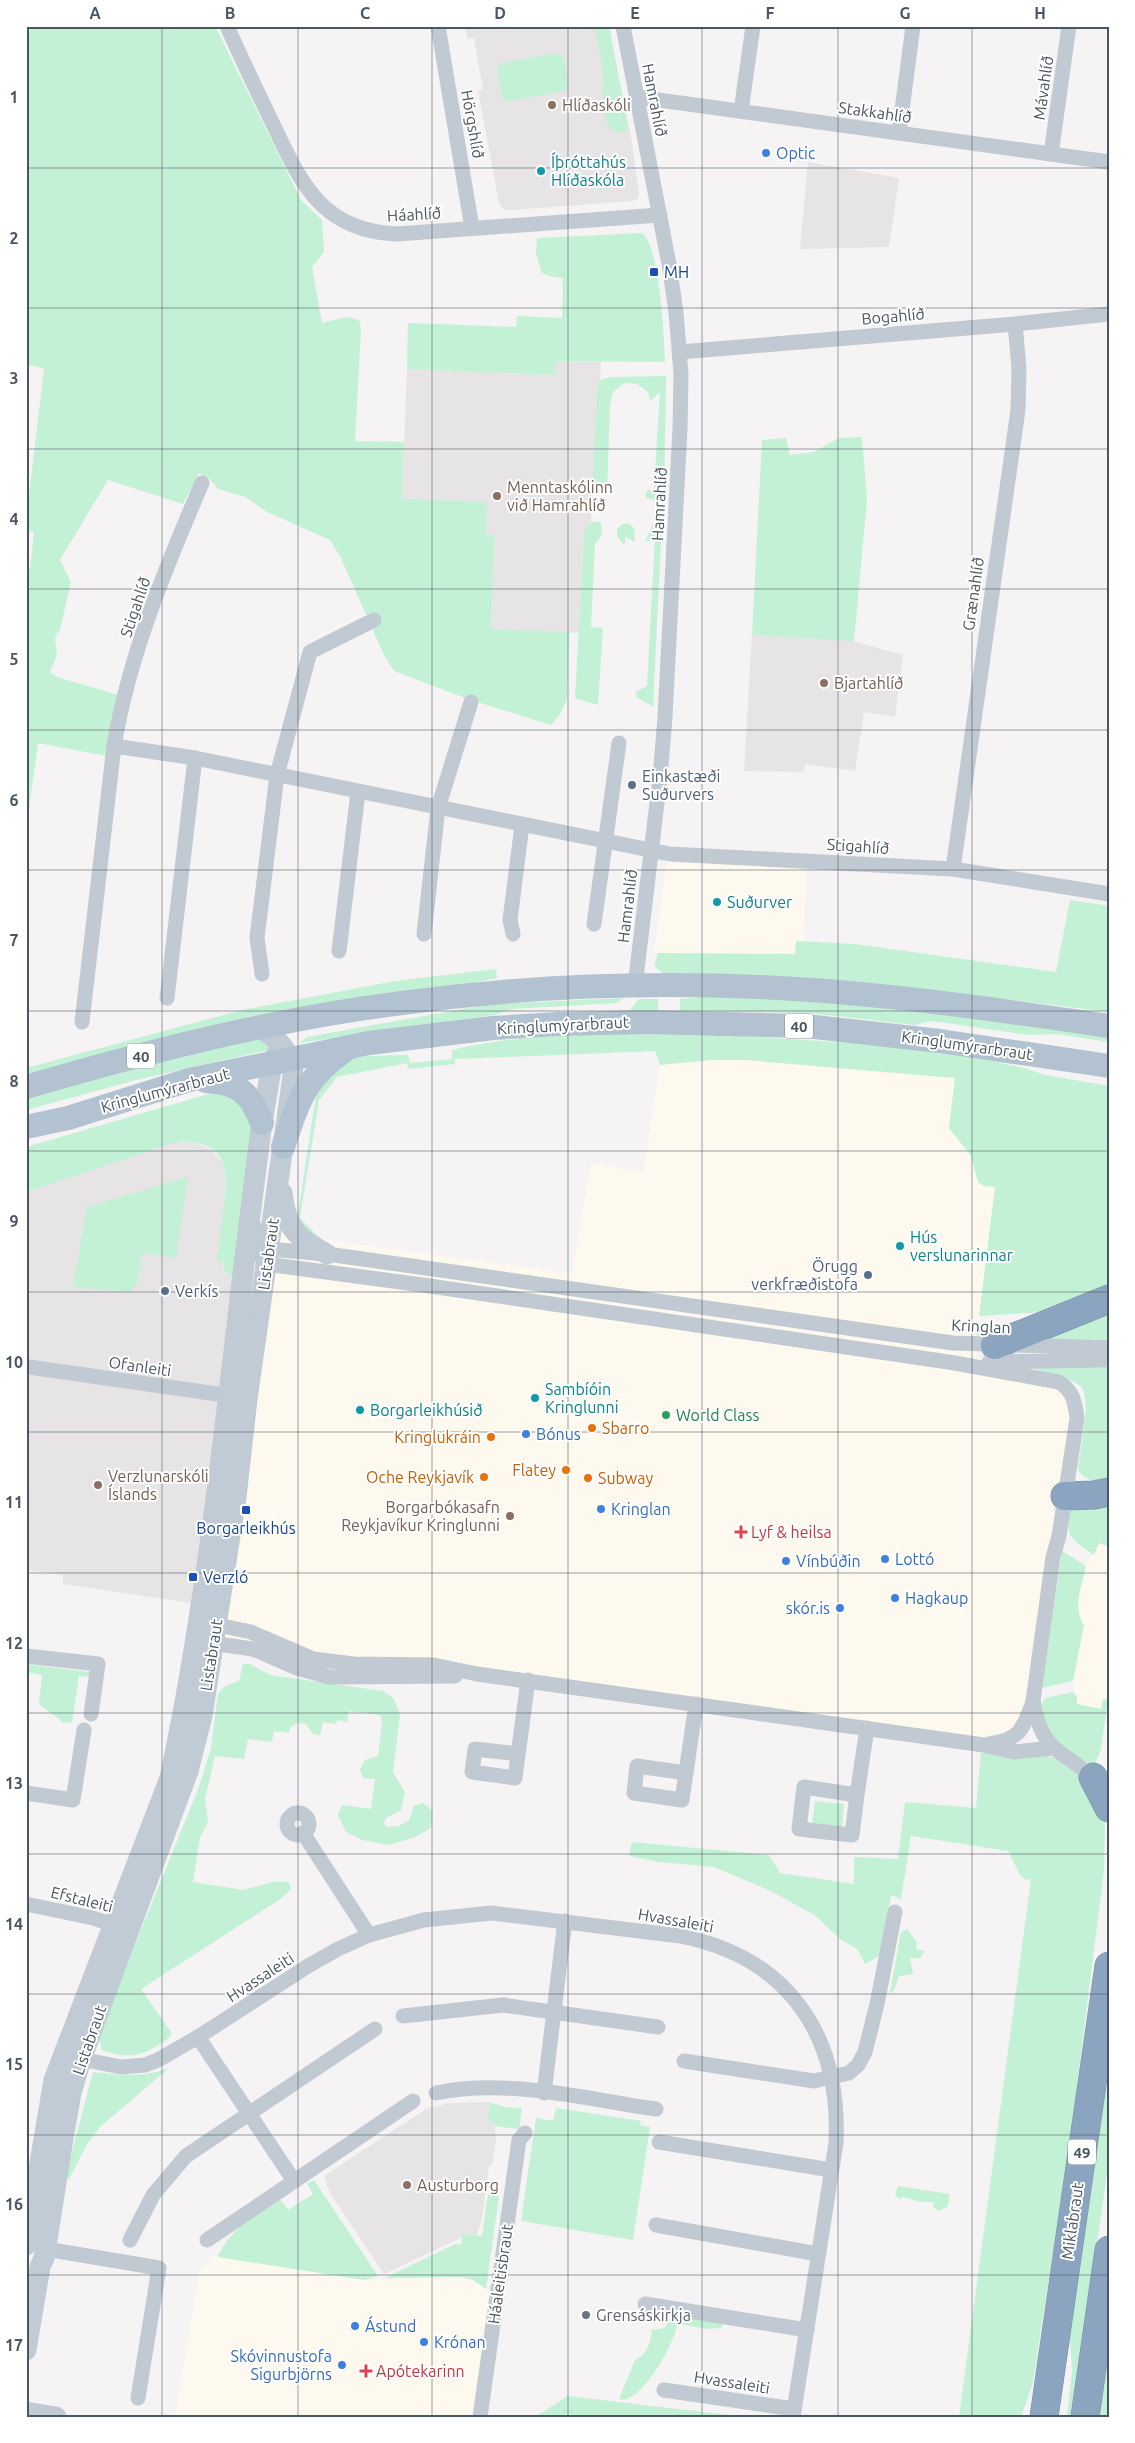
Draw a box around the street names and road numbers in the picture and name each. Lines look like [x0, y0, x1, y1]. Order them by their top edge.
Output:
street label: Mávahlíð [1030, 55, 1056, 121]
street label: Hamrahlíð [639, 62, 671, 138]
street label: Hörgshlíð [458, 88, 488, 160]
street label: Stakkahlíð [837, 98, 913, 126]
street label: Háahlíð [387, 204, 441, 224]
street label: Bogahlíð [861, 304, 925, 328]
street label: Hamrahlíð [648, 467, 670, 541]
street label: Grænahlíð [959, 556, 987, 632]
street label: Stigahlíð [116, 575, 154, 639]
street label: Stigahlíð [826, 835, 890, 857]
street label: Hamrahlíð [614, 868, 640, 944]
street label: Kringlumýrarbraut [496, 1013, 630, 1037]
road number: 40 [785, 1014, 813, 1038]
street label: Kringlumýrarbraut [900, 1027, 1034, 1063]
road number: 40 [127, 1044, 155, 1068]
street label: Kringlumýrarbraut [99, 1064, 232, 1116]
street label: Listabraut [254, 1216, 282, 1291]
street label: Kringlan [951, 1315, 1011, 1337]
street label: Ofanleiti [108, 1353, 172, 1379]
street label: Listabraut [196, 1617, 226, 1692]
street label: Efstaleiti [49, 1883, 115, 1915]
street label: Hvassaleiti [637, 1905, 715, 1935]
street label: Hvassaleiti [223, 1949, 297, 2005]
street label: Listabraut [69, 2002, 110, 2077]
road number: 49 [1068, 2140, 1096, 2164]
street label: Miklabraut [1058, 2181, 1086, 2261]
street label: Háaleitisbraut [484, 2222, 516, 2325]
street label: Hvassaleiti [693, 2367, 771, 2397]

